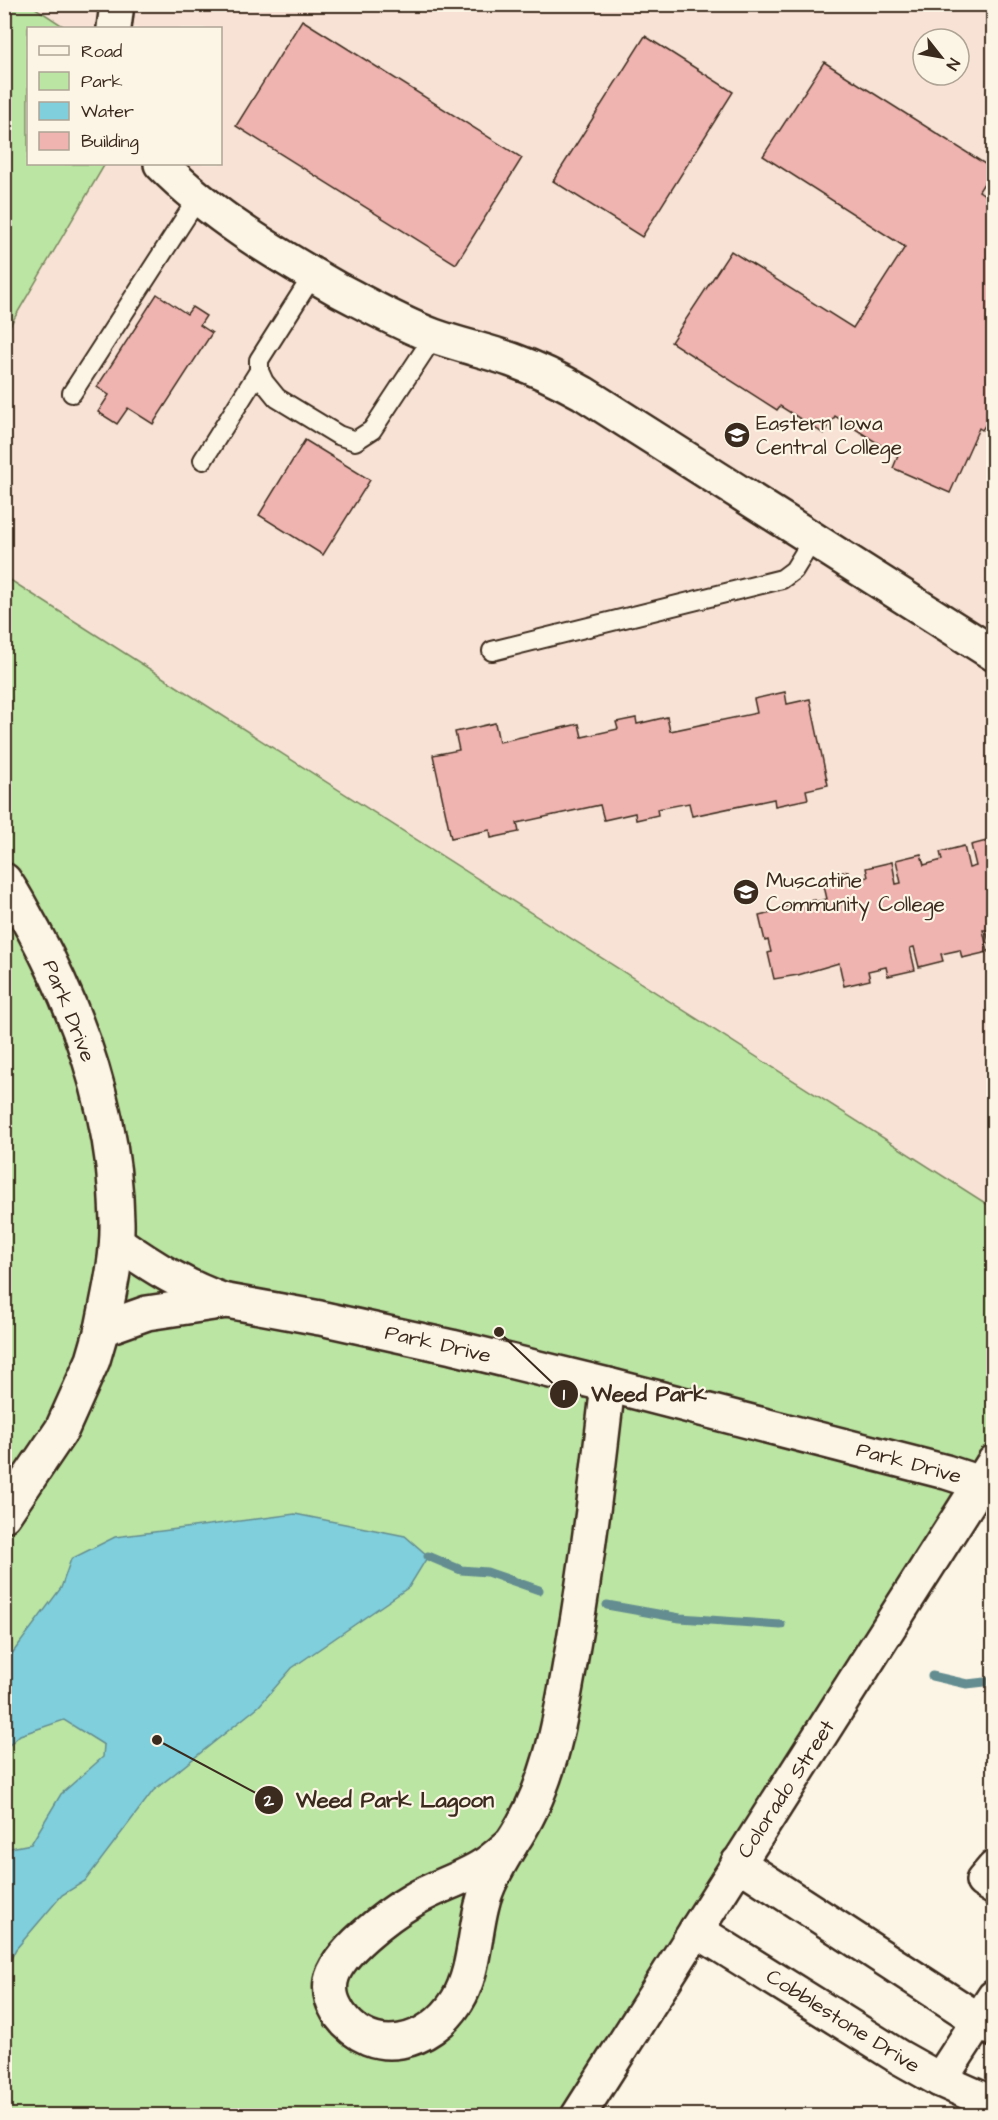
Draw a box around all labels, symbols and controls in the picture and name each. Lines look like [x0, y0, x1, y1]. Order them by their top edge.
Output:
legend [27, 27, 222, 165]
north arrow [911, 27, 971, 87]
text: Road [81, 39, 122, 64]
text: N [941, 54, 965, 74]
text: Park [81, 69, 123, 94]
text: Water [81, 99, 134, 124]
text: Building [81, 129, 139, 155]
place label: Eastern Iowa Central College [756, 409, 902, 464]
school or university icon: Eastern Iowa Central College [722, 420, 752, 450]
place label: Muscatine Community College [766, 866, 945, 921]
school or university icon: Muscatine Community College [731, 877, 761, 907]
street label: Park Drive [35, 956, 103, 1066]
street label: Park Drive [382, 1318, 494, 1370]
callout: Weed Park [549, 1374, 719, 1414]
text: Weed Park [590, 1379, 707, 1410]
text: 1 [563, 1382, 566, 1407]
street label: Park Drive [853, 1435, 965, 1491]
street label: Colorado Street [730, 1714, 842, 1864]
callout: Weed Park Lagoon [254, 1780, 506, 1820]
text: Weed Park Lagoon [295, 1785, 494, 1817]
text: 2 [263, 1788, 275, 1813]
street label: Cobblestone Drive [760, 1962, 926, 2080]

